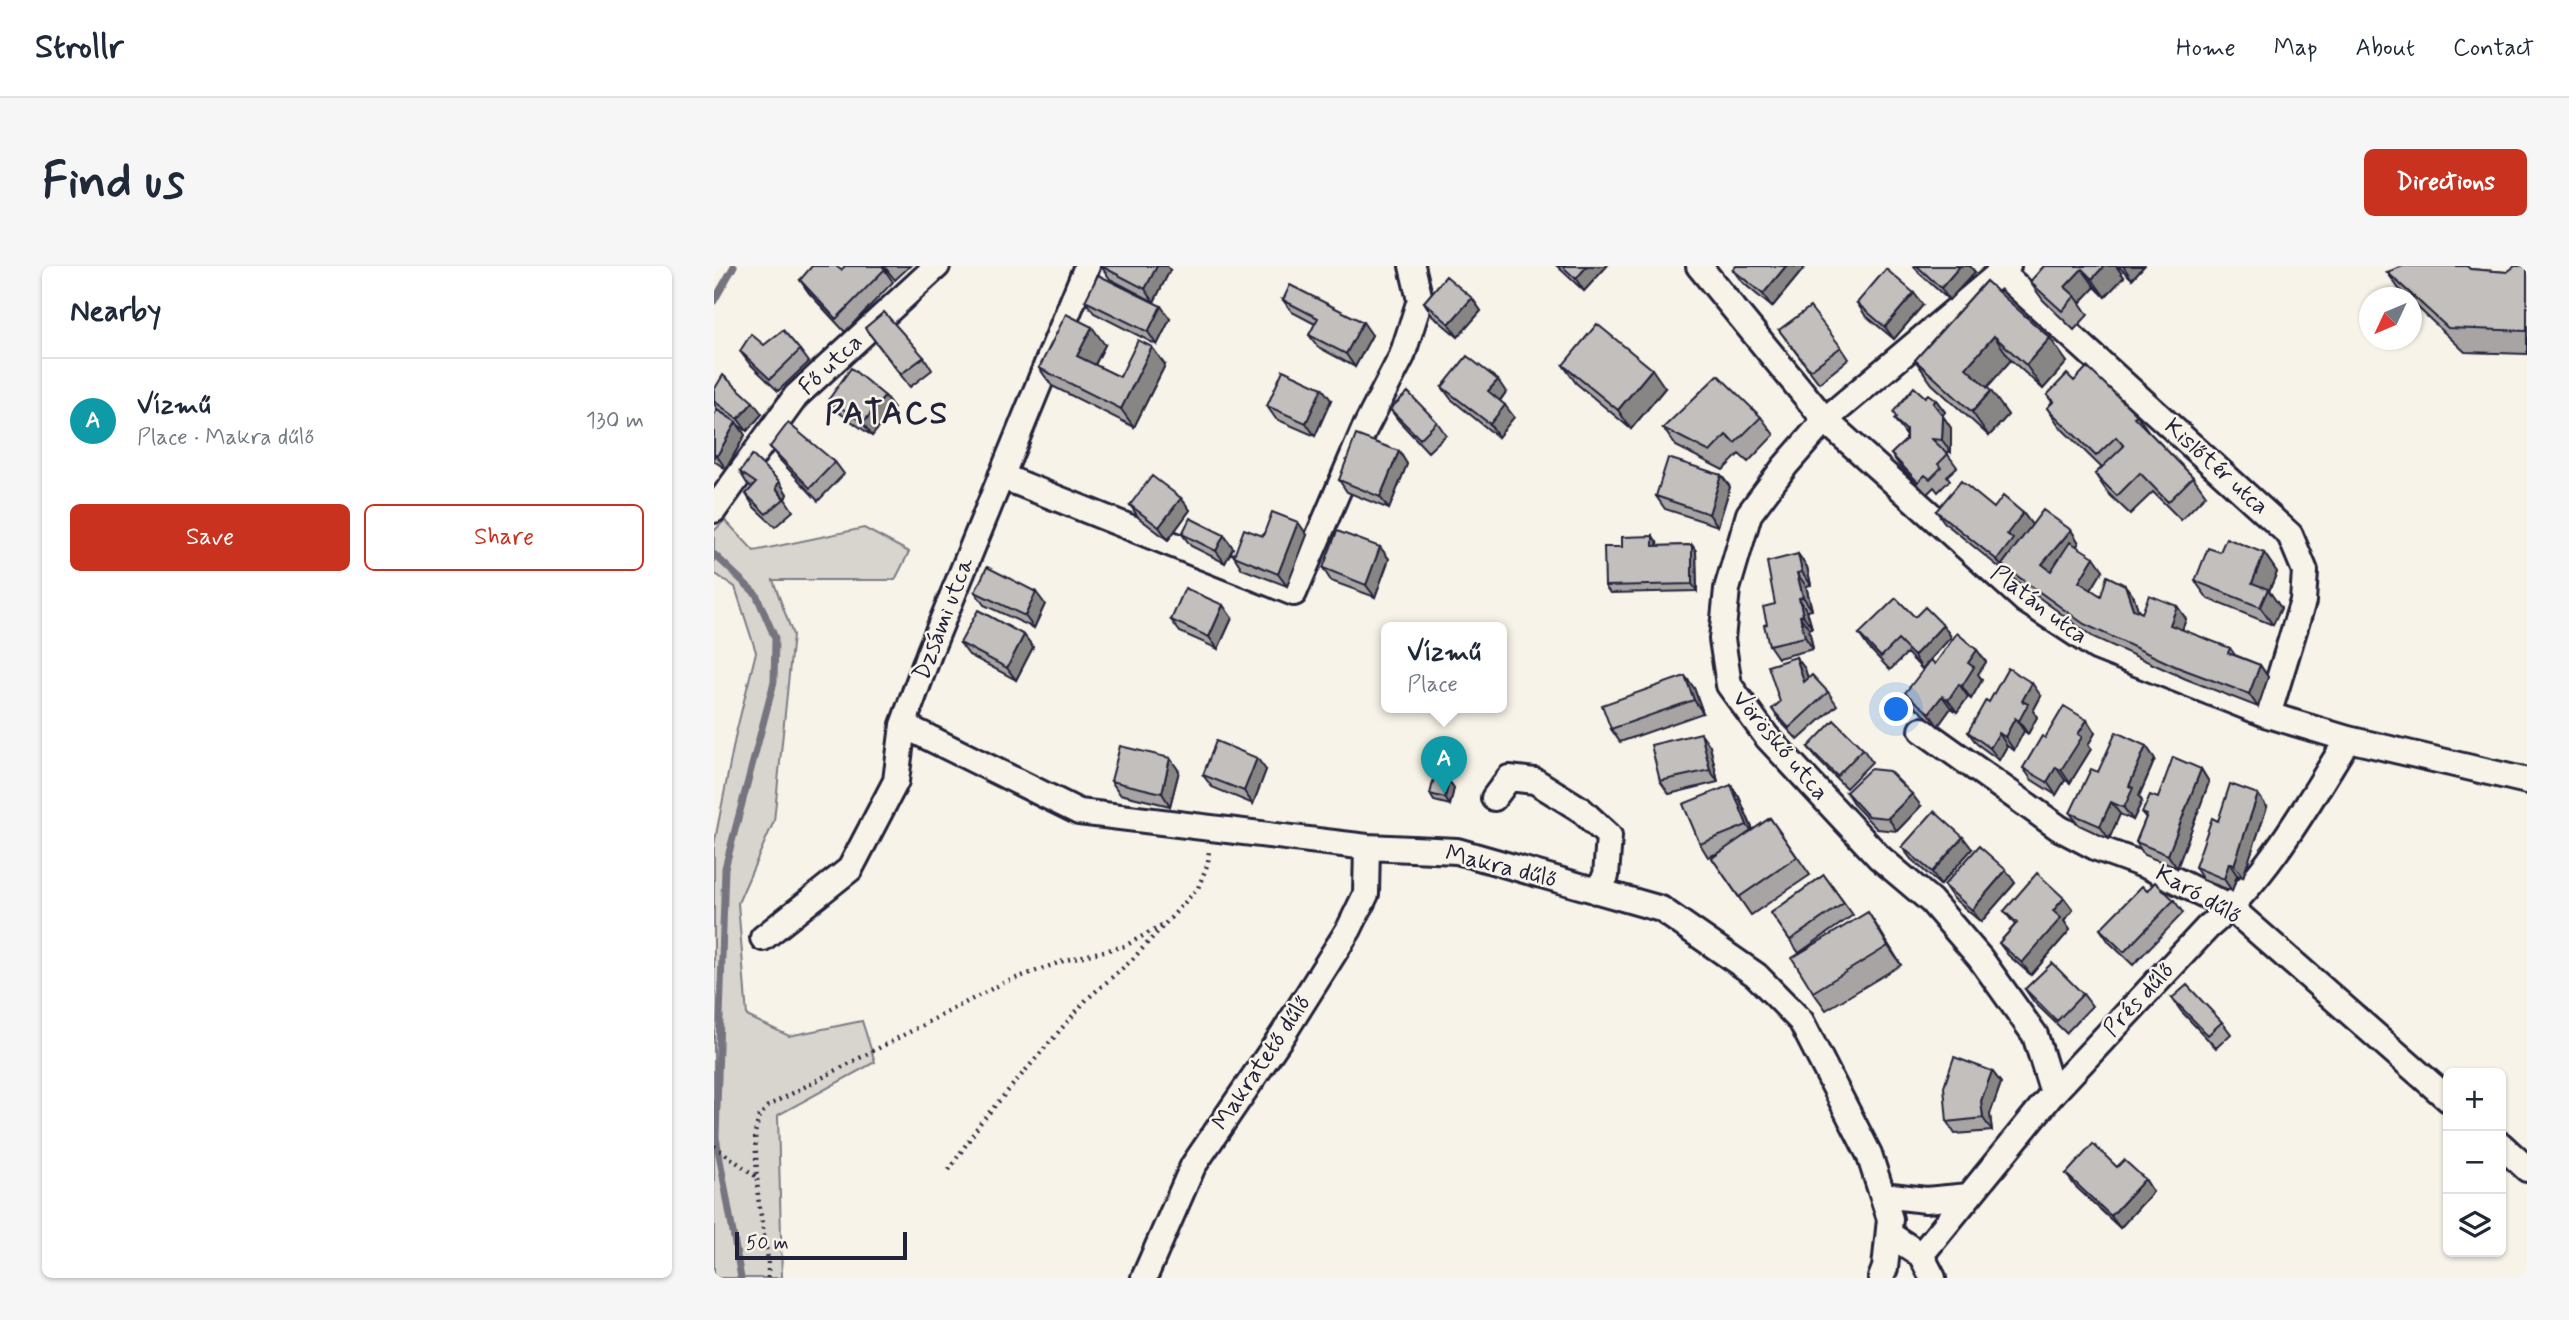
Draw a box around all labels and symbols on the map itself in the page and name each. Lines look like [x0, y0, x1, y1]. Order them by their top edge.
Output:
north arrow [2359, 287, 2422, 350]
street label: Fő utca [792, 327, 870, 403]
district label: PATACS [825, 393, 949, 435]
street label: Kislőtér utca [2157, 412, 2275, 522]
street label: Dzsámi utca [906, 553, 982, 685]
street label: Platán utca [1984, 558, 2094, 652]
street label: Vöröskő utca [1725, 684, 1835, 808]
your location [1879, 692, 1913, 726]
pin: A [1421, 736, 1467, 794]
street label: Makra dűlő [1442, 838, 1560, 896]
street label: Karó dűlő [2150, 858, 2246, 932]
street label: Prés dűlő [2097, 956, 2181, 1044]
street label: Makratető dűlő [1205, 990, 1319, 1136]
scale bar [735, 1229, 906, 1261]

